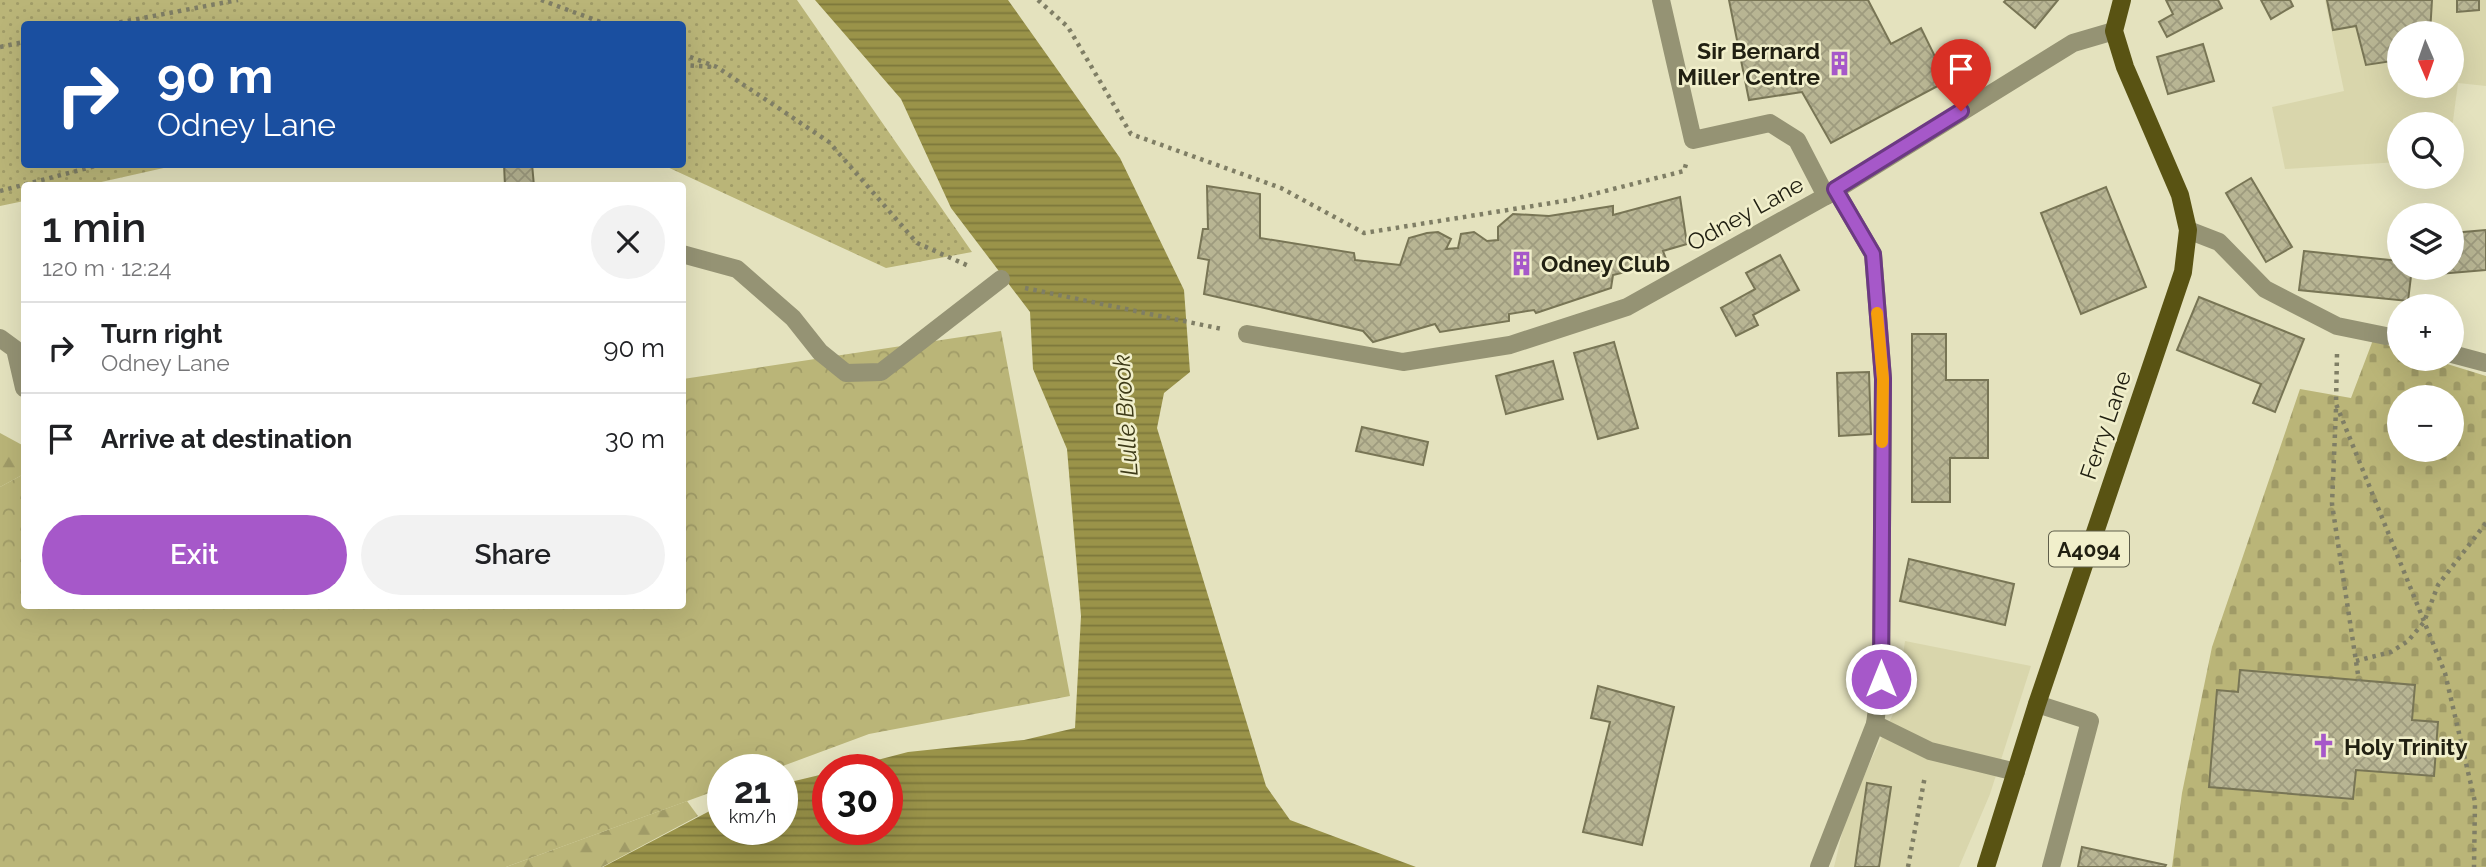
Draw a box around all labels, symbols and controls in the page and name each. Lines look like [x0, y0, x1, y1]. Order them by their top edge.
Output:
north arrow [2387, 21, 2464, 98]
map controls [2387, 21, 2464, 462]
place label: Sir Bernard Miller Centre [1677, 37, 1820, 90]
pin [1931, 39, 1991, 111]
text: 90 m [157, 47, 273, 104]
icon: right [42, 49, 133, 140]
building icon: Sir Bernard Miller Centre [1826, 49, 1854, 77]
icon: arrive [1942, 50, 1980, 88]
text: Odney Lane [157, 106, 336, 143]
button: search [2387, 112, 2464, 189]
street label: Odney Lane [1682, 170, 1808, 256]
text: 1 min [42, 203, 146, 252]
button: layers [2387, 203, 2464, 280]
button: close [591, 205, 665, 279]
building icon: Odney Club [1507, 249, 1535, 277]
place label: Odney Club [1541, 250, 1670, 277]
text: 120 m · 12:24 [42, 254, 172, 281]
button: + [2387, 294, 2464, 371]
text: Turn right [101, 319, 222, 349]
icon: right [42, 329, 80, 367]
text: 90 m [603, 333, 665, 363]
text: Odney Lane [101, 349, 230, 376]
water label: Lulle Brook [1106, 353, 1144, 477]
street label: Ferry Lane [2074, 367, 2136, 483]
button: − [2387, 385, 2464, 462]
icon: arrive [42, 420, 80, 458]
text: Arrive at destination [101, 424, 352, 454]
text: 30 m [605, 424, 665, 454]
button: Exit [42, 515, 347, 595]
button: Share [361, 515, 665, 595]
road number: A4094 [2049, 532, 2129, 566]
position arrow [1844, 642, 1918, 716]
church icon: Holy Trinity [2310, 732, 2338, 760]
place label: Holy Trinity [2344, 733, 2468, 760]
speed limit sign: 30 [812, 754, 903, 845]
text: 21 [734, 770, 771, 811]
text: km/h [729, 806, 776, 827]

